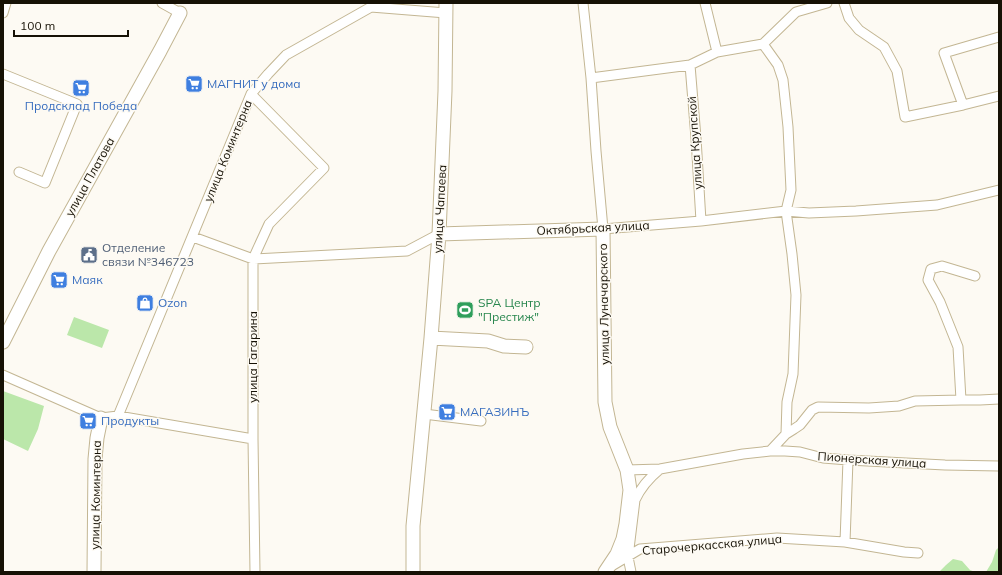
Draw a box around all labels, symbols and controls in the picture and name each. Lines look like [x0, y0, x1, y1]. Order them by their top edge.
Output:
scale bar [14, 12, 128, 38]
text: 100 m [20, 18, 55, 33]
supermarket icon: МАГНИТ у дома [184, 74, 204, 94]
place label: МАГНИТ у дома [207, 76, 301, 91]
supermarket icon: Продсклад Победа [71, 78, 91, 98]
street label: улица Крупской [684, 96, 705, 190]
street label: улица Коминтерна [200, 97, 255, 204]
place label: Продсклад Победа [25, 98, 137, 113]
street label: улица Платова [62, 135, 117, 219]
street label: улица Чапаева [430, 164, 449, 254]
street label: Октябрьская улица [536, 217, 650, 238]
place label: Отделение связи №346723 [102, 240, 194, 269]
street label: улица Луначарского [595, 243, 612, 365]
public building icon: Отделение связи №346723 [79, 245, 99, 265]
supermarket icon: Маяк [49, 270, 69, 290]
place label: Маяк [72, 272, 103, 287]
shop icon: Ozon [135, 293, 155, 313]
place label: Ozon [158, 295, 187, 310]
place label: SPA Центр "Престиж" [478, 295, 541, 324]
sports icon: SPA Центр "Престиж" [455, 300, 475, 320]
street label: улица Гагарина [245, 311, 260, 403]
supermarket icon: МАГАЗИНЪ [437, 402, 457, 422]
place label: МАГАЗИНЪ [460, 404, 530, 419]
supermarket icon: Продукты [78, 411, 98, 431]
place label: Продукты [101, 413, 159, 428]
street label: улица Коминтерна [87, 440, 104, 550]
street label: Пионерская улица [817, 448, 927, 471]
street label: Старочеркасская улица [641, 531, 783, 558]

